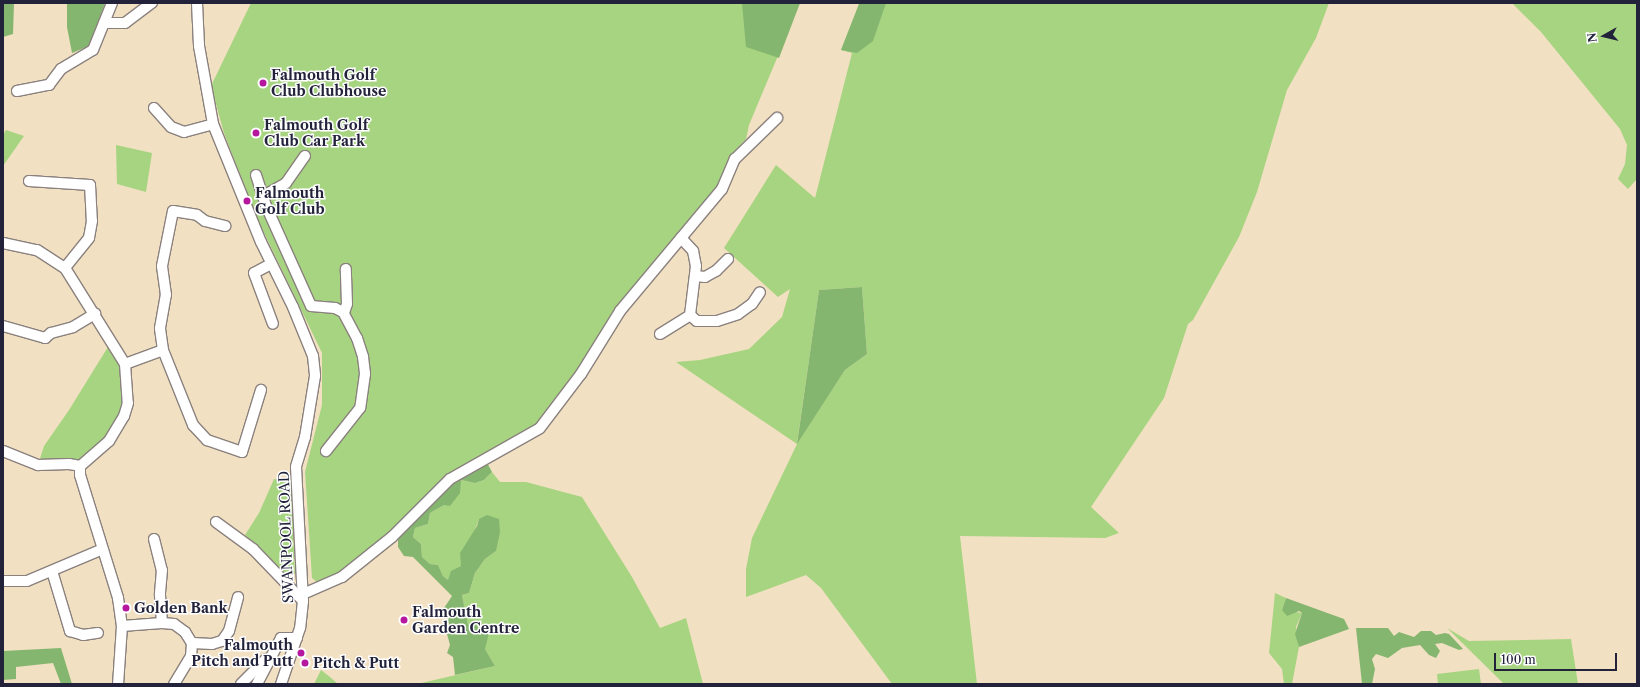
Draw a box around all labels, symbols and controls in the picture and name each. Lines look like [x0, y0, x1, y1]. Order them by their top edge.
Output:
north arrow [1584, 16, 1624, 56]
text: N [1585, 32, 1600, 43]
place label: Falmouth Golf Club Clubhouse [271, 67, 386, 100]
marker: Falmouth Golf Club Clubhouse [258, 78, 268, 88]
place label: Falmouth Golf Club Car Park [264, 117, 368, 150]
marker: Falmouth Golf Club Car Park [251, 128, 261, 138]
place label: Falmouth Golf Club [255, 185, 325, 218]
marker: Falmouth Golf Club [242, 196, 252, 206]
street label: SWANPOOL ROAD [275, 470, 297, 604]
place label: Golden Bank [134, 600, 228, 616]
marker: Golden Bank [121, 603, 131, 613]
place label: Falmouth Garden Centre [412, 604, 519, 636]
marker: Falmouth Garden Centre [399, 615, 409, 625]
place label: Falmouth Pitch and Putt [191, 637, 293, 670]
scale bar [1496, 645, 1619, 671]
marker: Falmouth Pitch and Putt [296, 648, 306, 658]
text: 100 m [1501, 652, 1536, 667]
place label: Pitch & Putt [313, 655, 399, 671]
marker: Pitch & Putt [300, 658, 310, 668]

